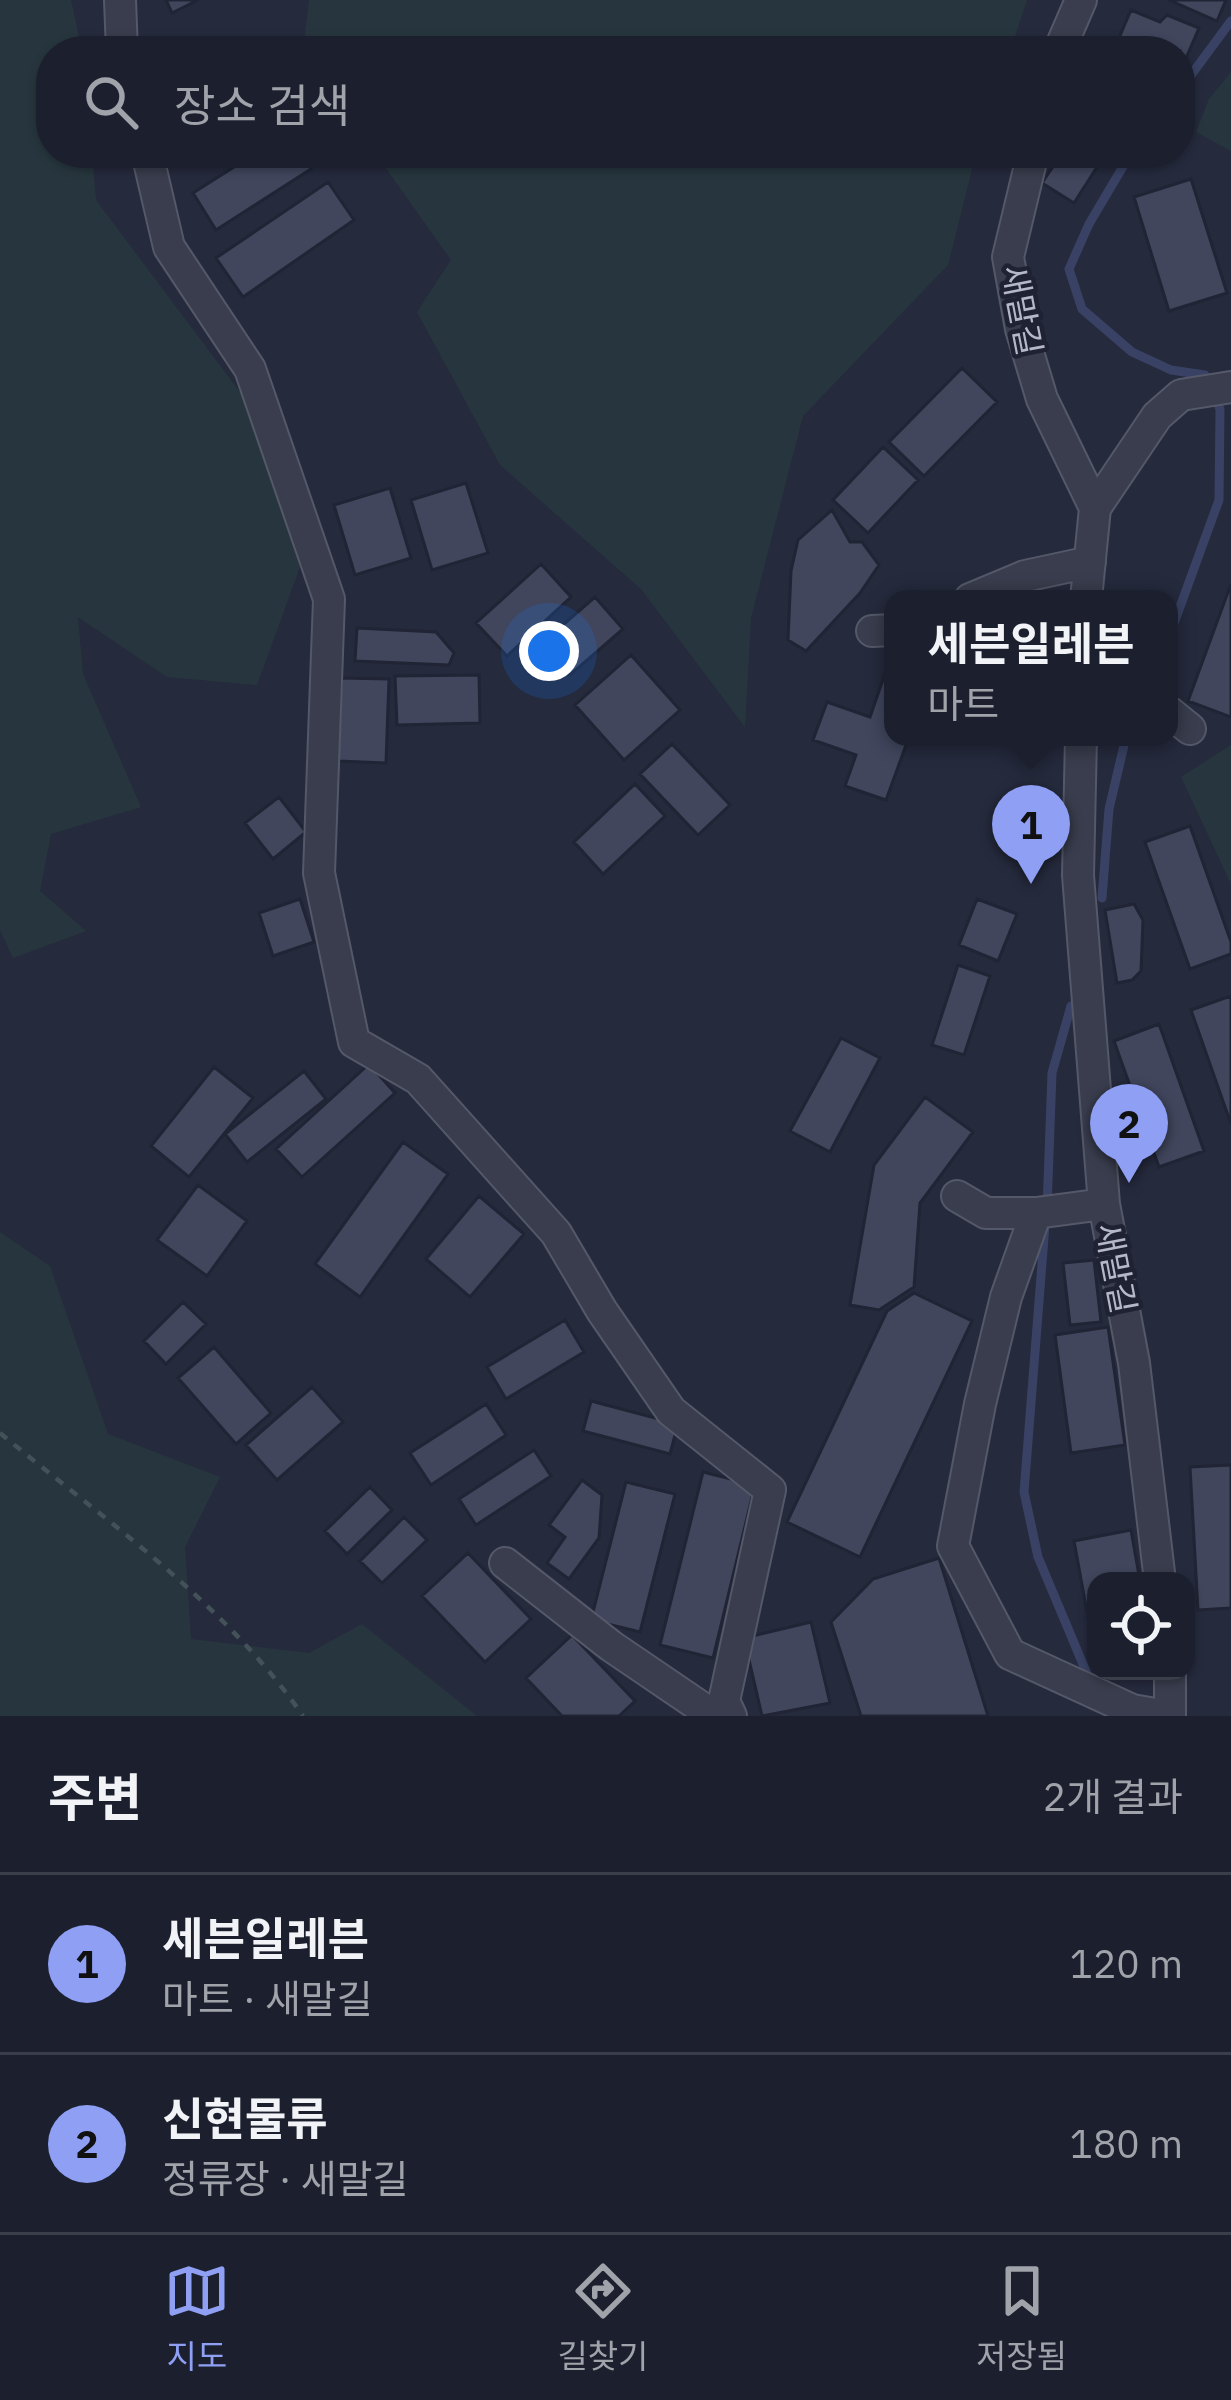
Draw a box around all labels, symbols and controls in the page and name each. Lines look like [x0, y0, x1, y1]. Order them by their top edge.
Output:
search box [36, 36, 1195, 168]
icon: search [78, 69, 144, 135]
text: 장소 검색 [174, 76, 350, 134]
street label: 새말길 [993, 261, 1052, 359]
popup [884, 590, 1178, 746]
text: 세븐일레븐 [927, 614, 1135, 672]
your location [519, 621, 579, 681]
text: 마트 [927, 678, 999, 729]
pin: 1 [992, 785, 1070, 884]
pin: 2 [1090, 1084, 1168, 1183]
street label: 새말길 [1087, 1219, 1146, 1317]
map controls [1087, 1572, 1195, 1680]
button: locate [1087, 1572, 1195, 1680]
text: 주변 [48, 1764, 142, 1830]
text: 2개 결과 [1043, 1771, 1183, 1822]
text: 세븐일레븐 [162, 1909, 369, 1967]
text: 1 [75, 1938, 99, 1989]
text: 120 m [1070, 1938, 1183, 1989]
text: 마트 · 새말길 [162, 1973, 373, 2024]
text: 신현물류 [162, 2089, 328, 2147]
text: 2 [75, 2118, 99, 2169]
text: 180 m [1070, 2118, 1183, 2169]
text: 정류장 · 새말길 [162, 2153, 408, 2204]
tab: 지도 [164, 2258, 230, 2378]
tab: 길찾기 [557, 2258, 648, 2378]
tab: 저장됨 [976, 2258, 1067, 2378]

